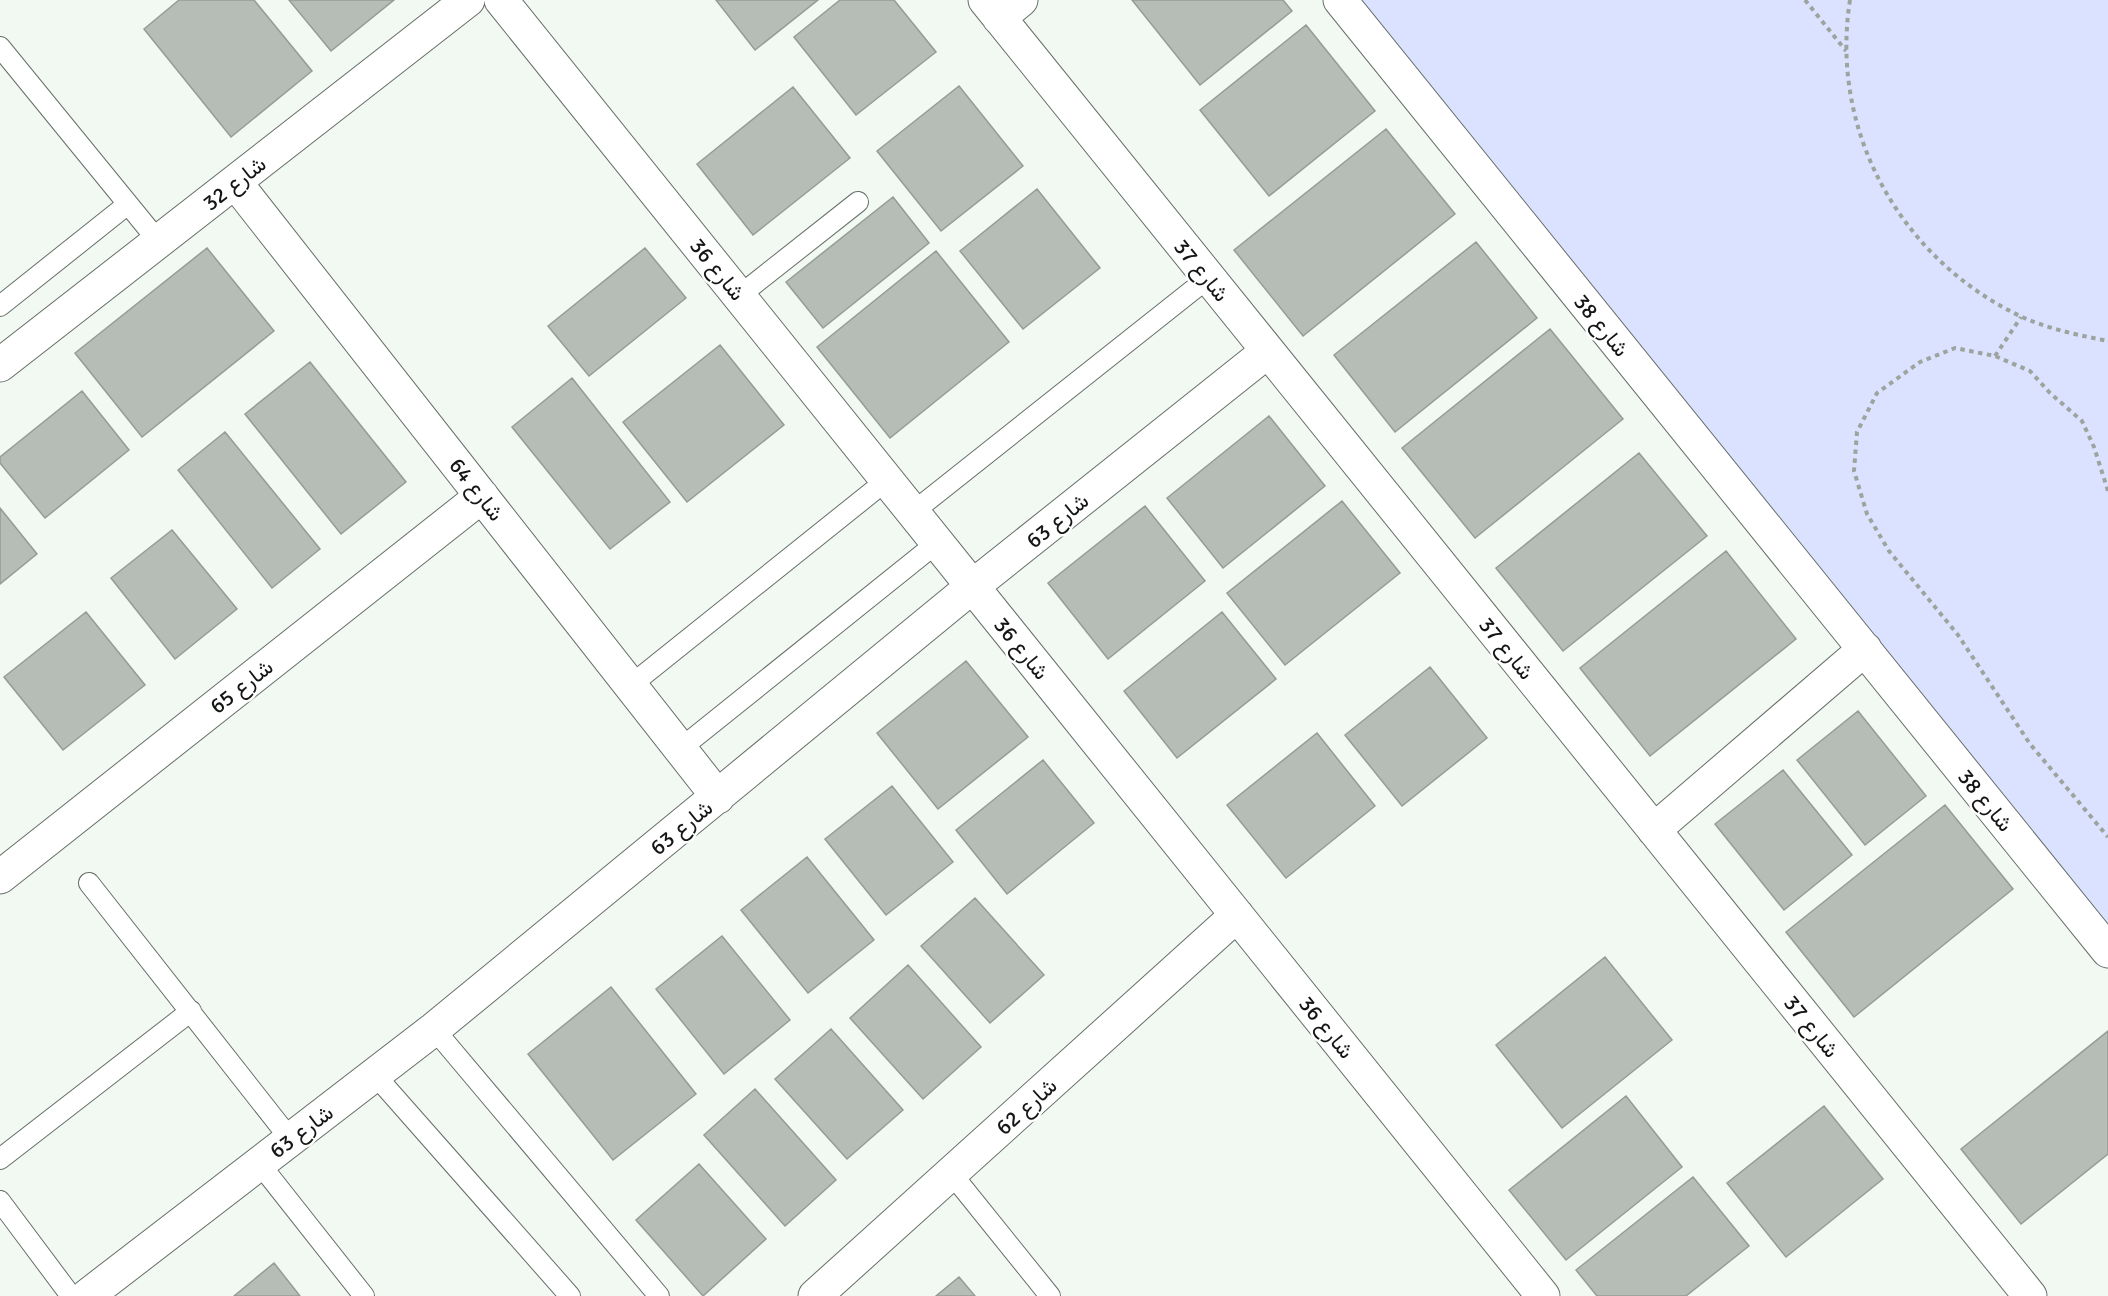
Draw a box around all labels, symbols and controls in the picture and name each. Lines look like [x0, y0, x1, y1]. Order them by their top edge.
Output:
street label: شارع 32 [197, 150, 272, 217]
street label: شارع 36 [683, 233, 751, 307]
street label: شارع 37 [1167, 234, 1235, 308]
street label: شارع 38 [1567, 289, 1635, 363]
street label: شارع 64 [443, 452, 510, 527]
street label: شارع 63 [1021, 487, 1095, 555]
street label: شارع 36 [987, 612, 1055, 686]
street label: شارع 37 [1472, 612, 1540, 686]
street label: شارع 65 [204, 653, 279, 720]
street label: شارع 38 [1951, 764, 2019, 838]
street label: شارع 63 [645, 794, 719, 862]
street label: شارع 37 [1777, 990, 1845, 1064]
street label: شارع 36 [1292, 991, 1360, 1065]
street label: شارع 62 [990, 1072, 1063, 1142]
street label: شارع 63 [264, 1099, 339, 1165]

